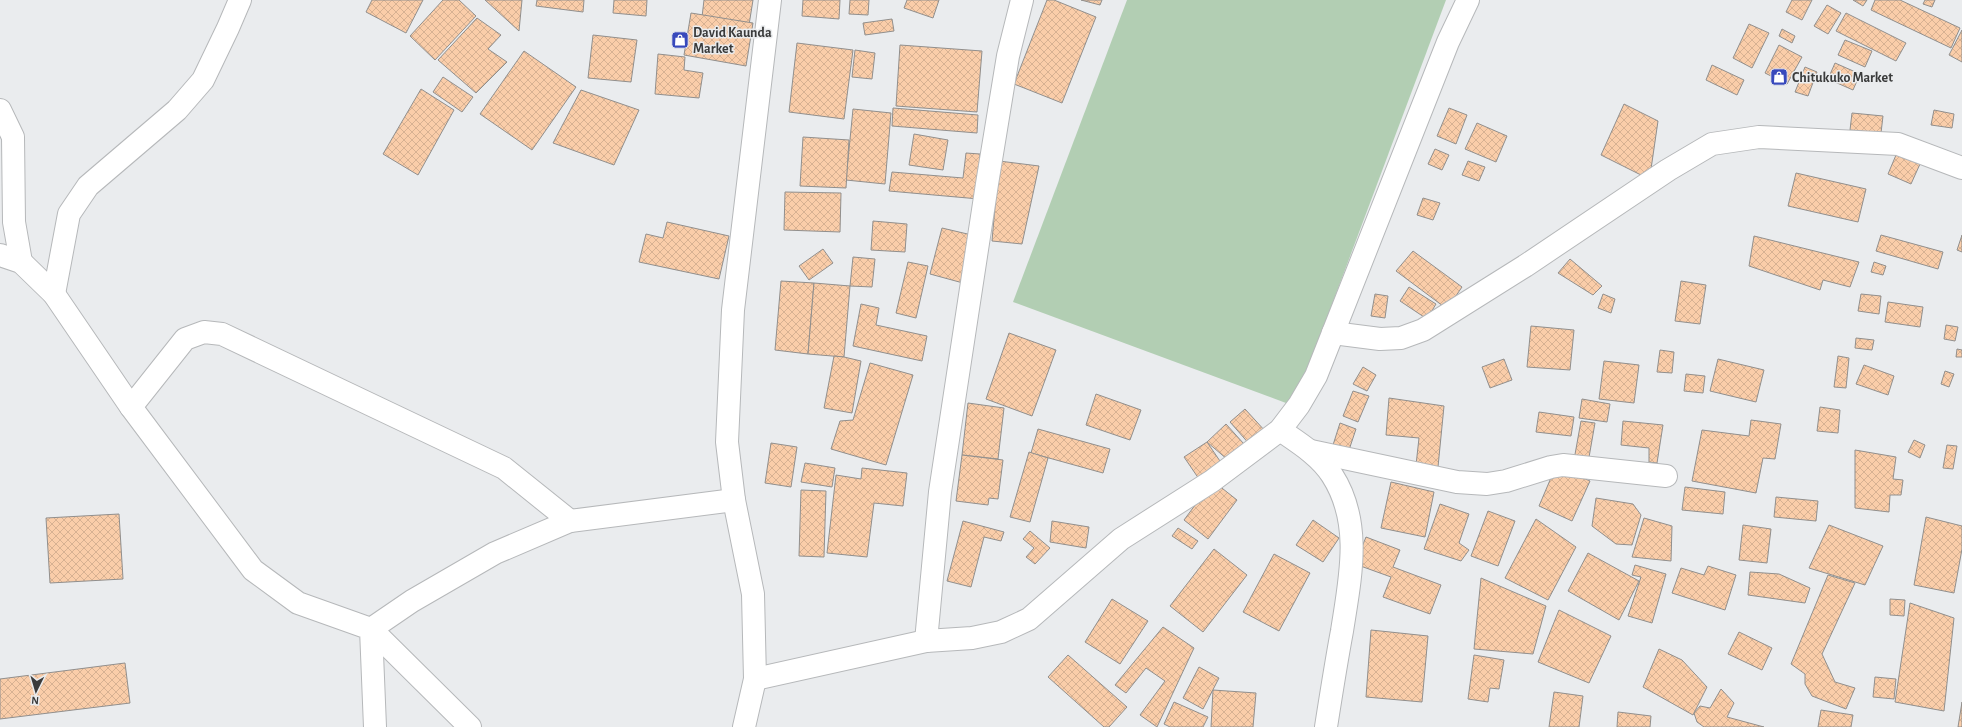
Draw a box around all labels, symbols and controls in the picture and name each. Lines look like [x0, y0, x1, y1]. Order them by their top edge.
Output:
place label: David Kaunda Market [693, 26, 772, 56]
shop icon: David Kaunda Market [670, 30, 690, 50]
shop icon: Chitukuko Market [1769, 67, 1789, 87]
place label: Chitukuko Market [1792, 71, 1893, 85]
north arrow [16, 671, 56, 711]
text: N [31, 695, 39, 706]

